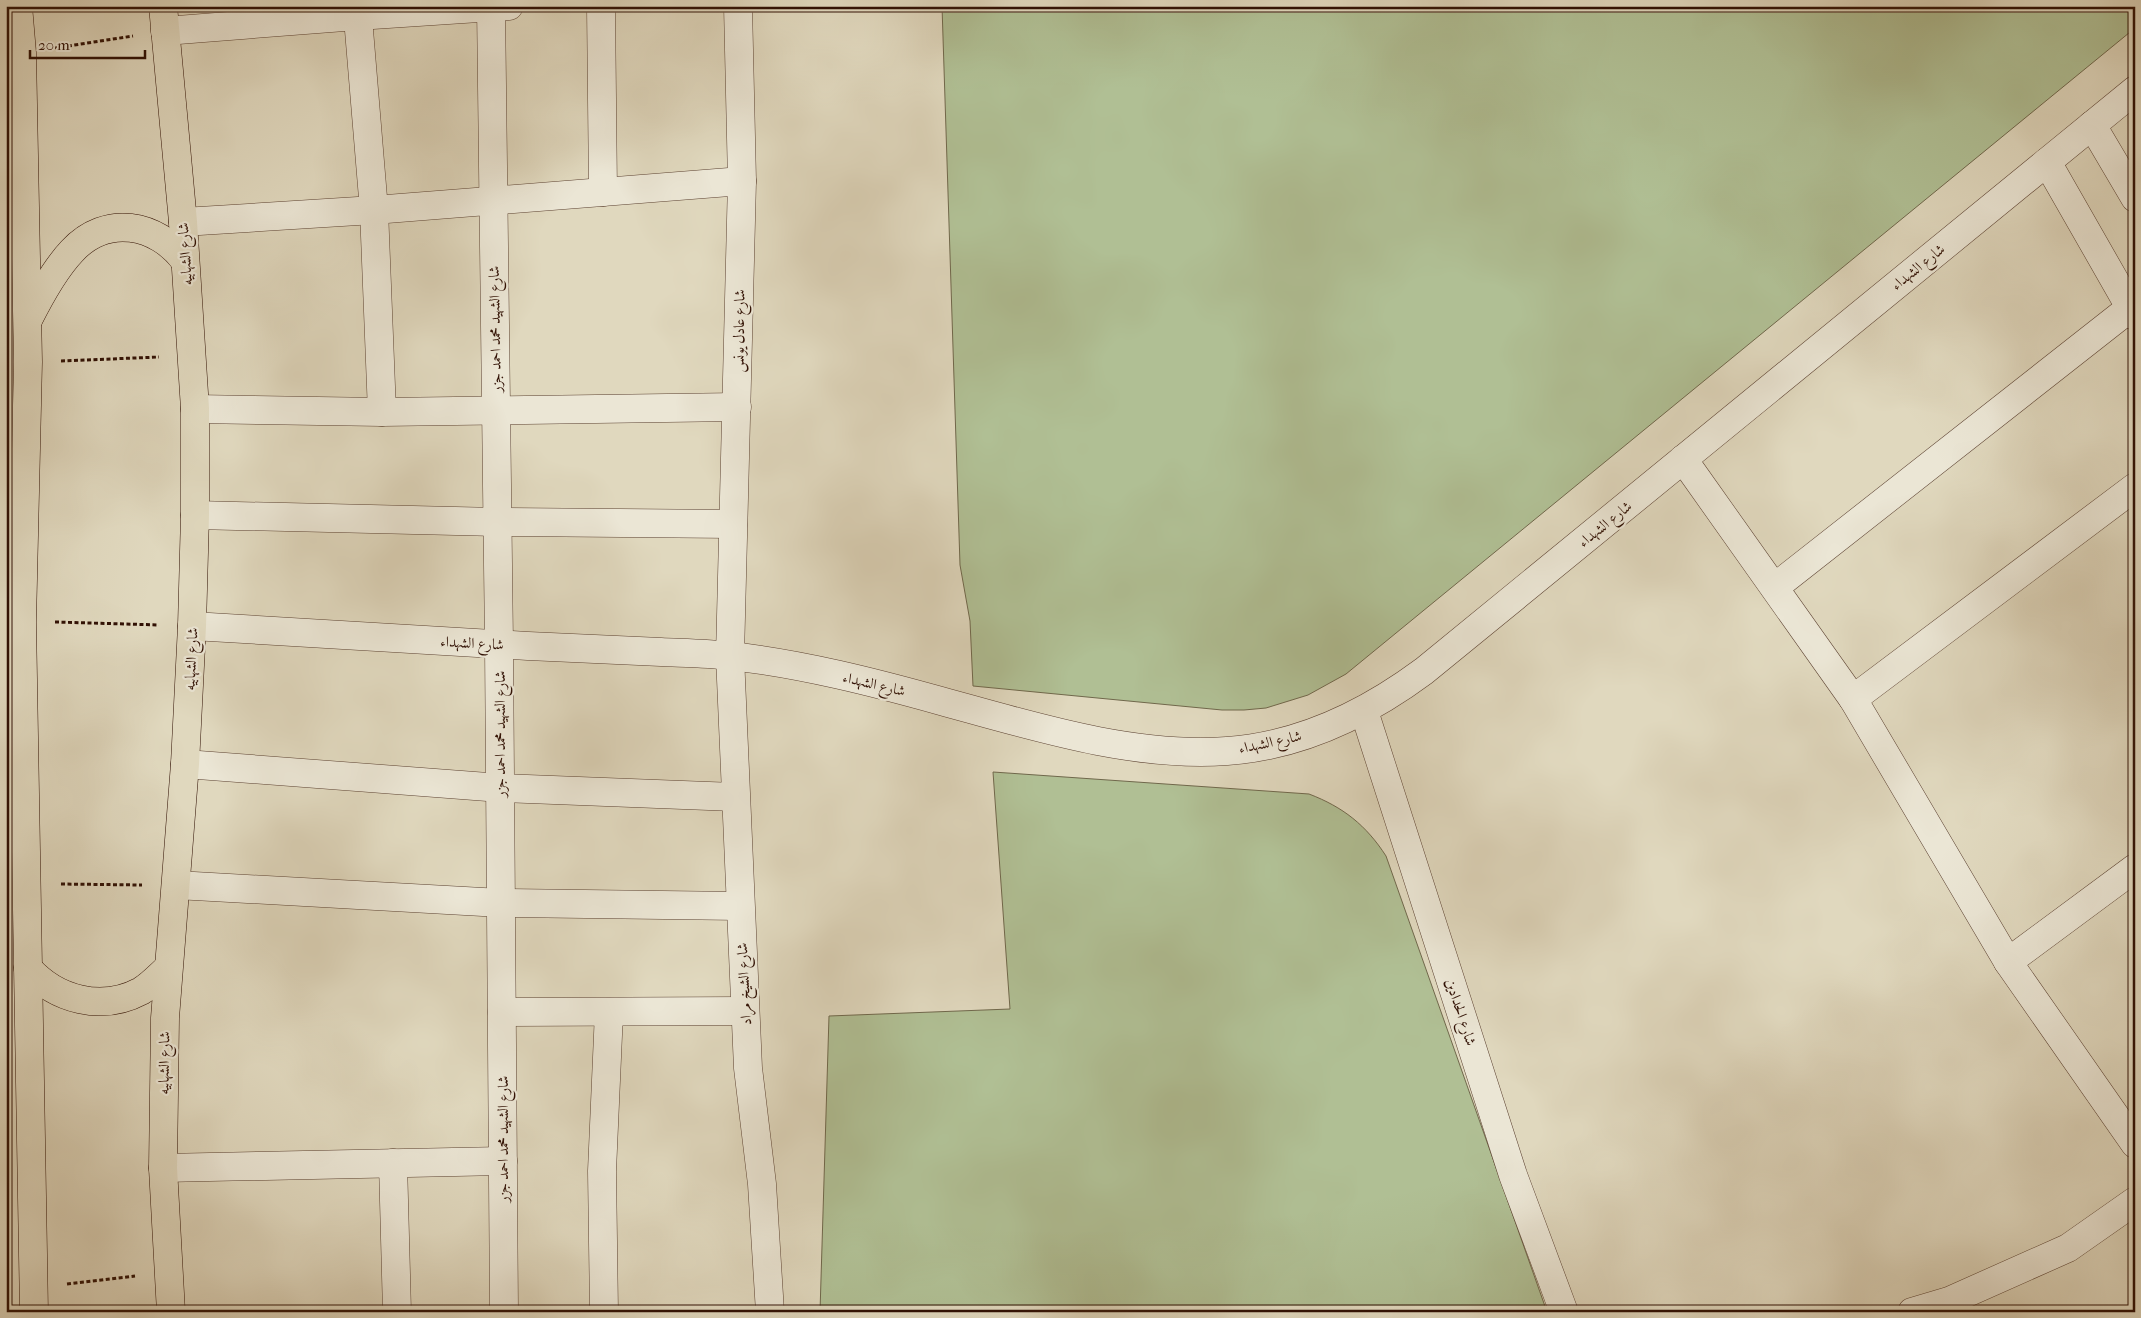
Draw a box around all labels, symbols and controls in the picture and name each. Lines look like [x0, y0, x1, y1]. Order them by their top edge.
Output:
scale bar [30, 28, 145, 60]
text: 20 m [38, 36, 70, 54]
street label: شارع الشهابيه [174, 222, 200, 286]
street label: شارع الشهداء [1888, 240, 1951, 297]
street label: شارع الشهيد محمد احمد جزر [485, 266, 509, 394]
street label: شارع عادل يونس [729, 289, 753, 373]
street label: شارع الشهداء [1575, 497, 1638, 554]
street label: شارع الشهابيه [180, 627, 206, 691]
street label: شارع الشهداء [439, 632, 504, 658]
street label: شارع الشهداء [840, 668, 907, 704]
street label: شارع الشهيد محمد احمد جزر [491, 671, 513, 799]
street label: شارع الشهداء [1237, 727, 1304, 761]
street label: شارع الشيخ مراد [733, 942, 760, 1026]
street label: شارع الحدادين [1438, 976, 1480, 1049]
street label: شارع الشهابيه [154, 1031, 178, 1095]
street label: شارع الشهيد محمد احمد جزر [494, 1076, 516, 1204]

